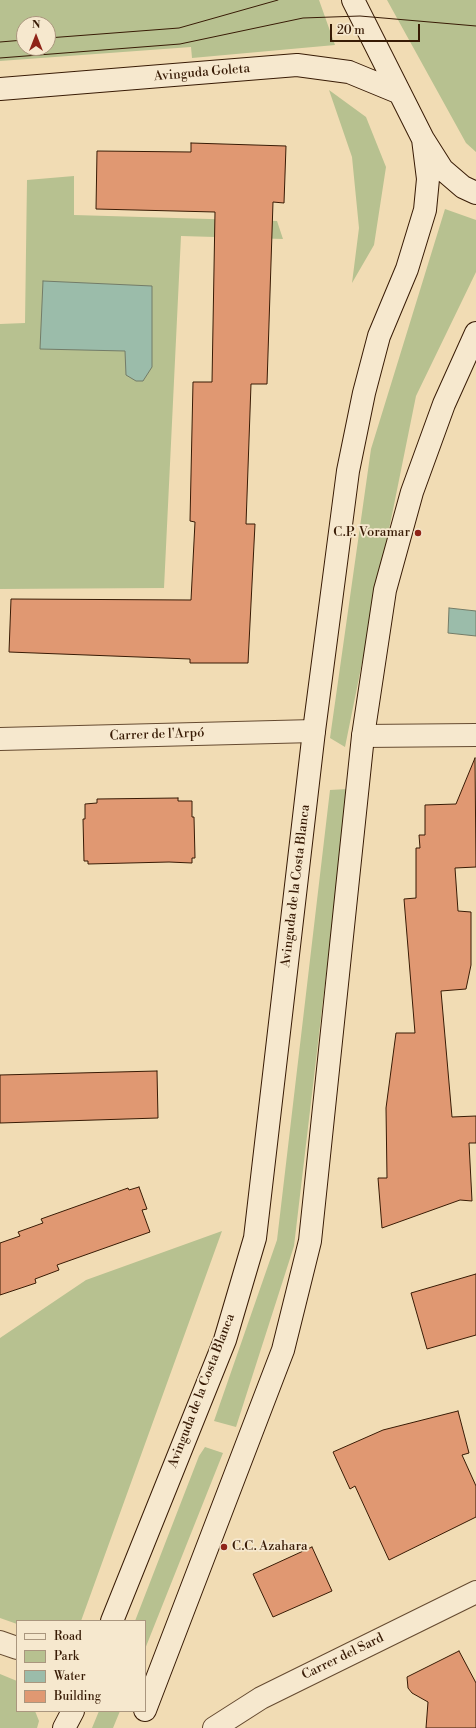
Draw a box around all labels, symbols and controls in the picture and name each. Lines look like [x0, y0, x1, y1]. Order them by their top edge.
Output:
north arrow [16, 16, 56, 56]
scale bar [332, 16, 422, 42]
text: N [32, 18, 40, 32]
text: 20 m [337, 23, 365, 38]
street label: Avinguda Goleta [153, 61, 251, 85]
place label: C.P. Voramar [333, 525, 410, 541]
marker: C.P. Voramar [413, 528, 423, 538]
street label: Carrer de l'Arpó [109, 726, 205, 744]
street label: Avinguda de la Costa Blanca [278, 804, 314, 968]
street label: Avinguda de la Costa Blanca [165, 1312, 239, 1470]
place label: C.C. Azahara [232, 1539, 308, 1555]
marker: C.C. Azahara [219, 1542, 229, 1552]
legend [16, 1620, 146, 1712]
text: Road [54, 1629, 82, 1644]
street label: Carrer del Sard [300, 1630, 386, 1684]
text: Park [54, 1649, 79, 1664]
text: Water [54, 1669, 86, 1684]
text: Building [54, 1689, 101, 1704]

